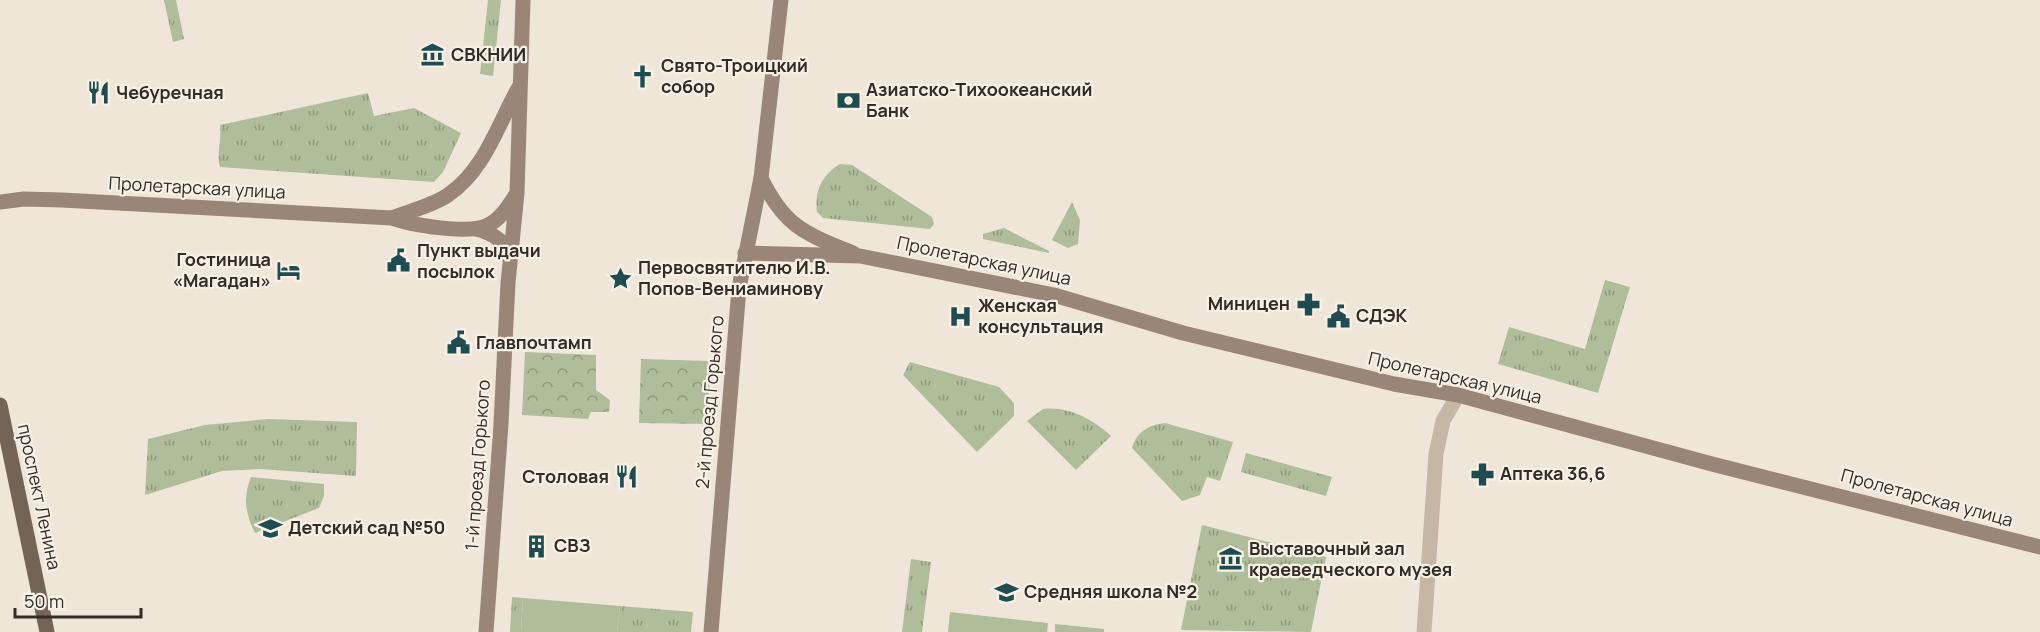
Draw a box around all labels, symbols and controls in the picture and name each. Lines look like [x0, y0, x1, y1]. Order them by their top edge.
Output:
museum icon: СВКНИИ [420, 42, 446, 68]
place label: СВКНИИ [451, 42, 526, 66]
place label: Свято-Троицкий собор [661, 53, 808, 98]
church icon: Свято-Троицкий собор [630, 63, 656, 89]
place label: Азиатско-Тихоокеанский Банк [866, 77, 1092, 122]
restaurant icon: Чебуречная [85, 80, 111, 106]
place label: Чебуречная [116, 80, 224, 104]
bank icon: Азиатско-Тихоокеанский Банк [835, 87, 861, 113]
street label: Пролетарская улица [108, 170, 286, 204]
street label: Пролетарская улица [895, 230, 1073, 290]
place label: Пункт выдачи посылок [417, 238, 541, 283]
place label: Гостиница «Магадан» [172, 247, 271, 292]
public building icon: Пункт выдачи посылок [386, 248, 412, 274]
place label: Первосвятителю И.В. Попов-Вениаминову [638, 255, 830, 300]
hotel icon: Гостиница «Магадан» [276, 257, 302, 283]
place icon: Первосвятителю И.В. Попов-Вениаминову [607, 265, 633, 291]
place label: Миницен [1208, 291, 1290, 315]
pharmacy icon: Миницен [1295, 291, 1321, 317]
place label: Женская консультация [978, 293, 1104, 338]
hospital icon: Женская консультация [947, 303, 973, 329]
public building icon: СДЭК [1325, 303, 1351, 329]
place label: СДЭК [1356, 303, 1407, 327]
street label: 2-й проезд Горького [689, 314, 729, 490]
public building icon: Главпочтамп [445, 330, 471, 356]
place label: Главпочтамп [476, 330, 592, 354]
street label: Пролетарская улица [1366, 345, 1544, 409]
street label: 1-й проезд Горького [459, 379, 495, 551]
street label: проспект Ленина [13, 422, 67, 572]
pharmacy icon: Аптека 36,6 [1469, 461, 1495, 487]
place label: Аптека 36,6 [1500, 461, 1605, 485]
street label: Пролетарская улица [1839, 463, 2016, 532]
place label: Столовая [522, 464, 609, 488]
restaurant icon: Столовая [614, 464, 640, 490]
school or university icon: Детский сад №50 [257, 515, 283, 541]
place label: Детский сад №50 [288, 515, 445, 539]
building icon: СВЗ [523, 533, 549, 559]
place label: СВЗ [554, 533, 590, 557]
place label: Выставочный зал краеведческого музея [1249, 536, 1452, 581]
museum icon: Выставочный зал краеведческого музея [1218, 546, 1244, 572]
school or university icon: Средняя школа №2 [993, 579, 1019, 605]
place label: Средняя школа №2 [1024, 579, 1197, 603]
scale bar [15, 581, 141, 619]
text: 50 m [24, 589, 64, 613]

